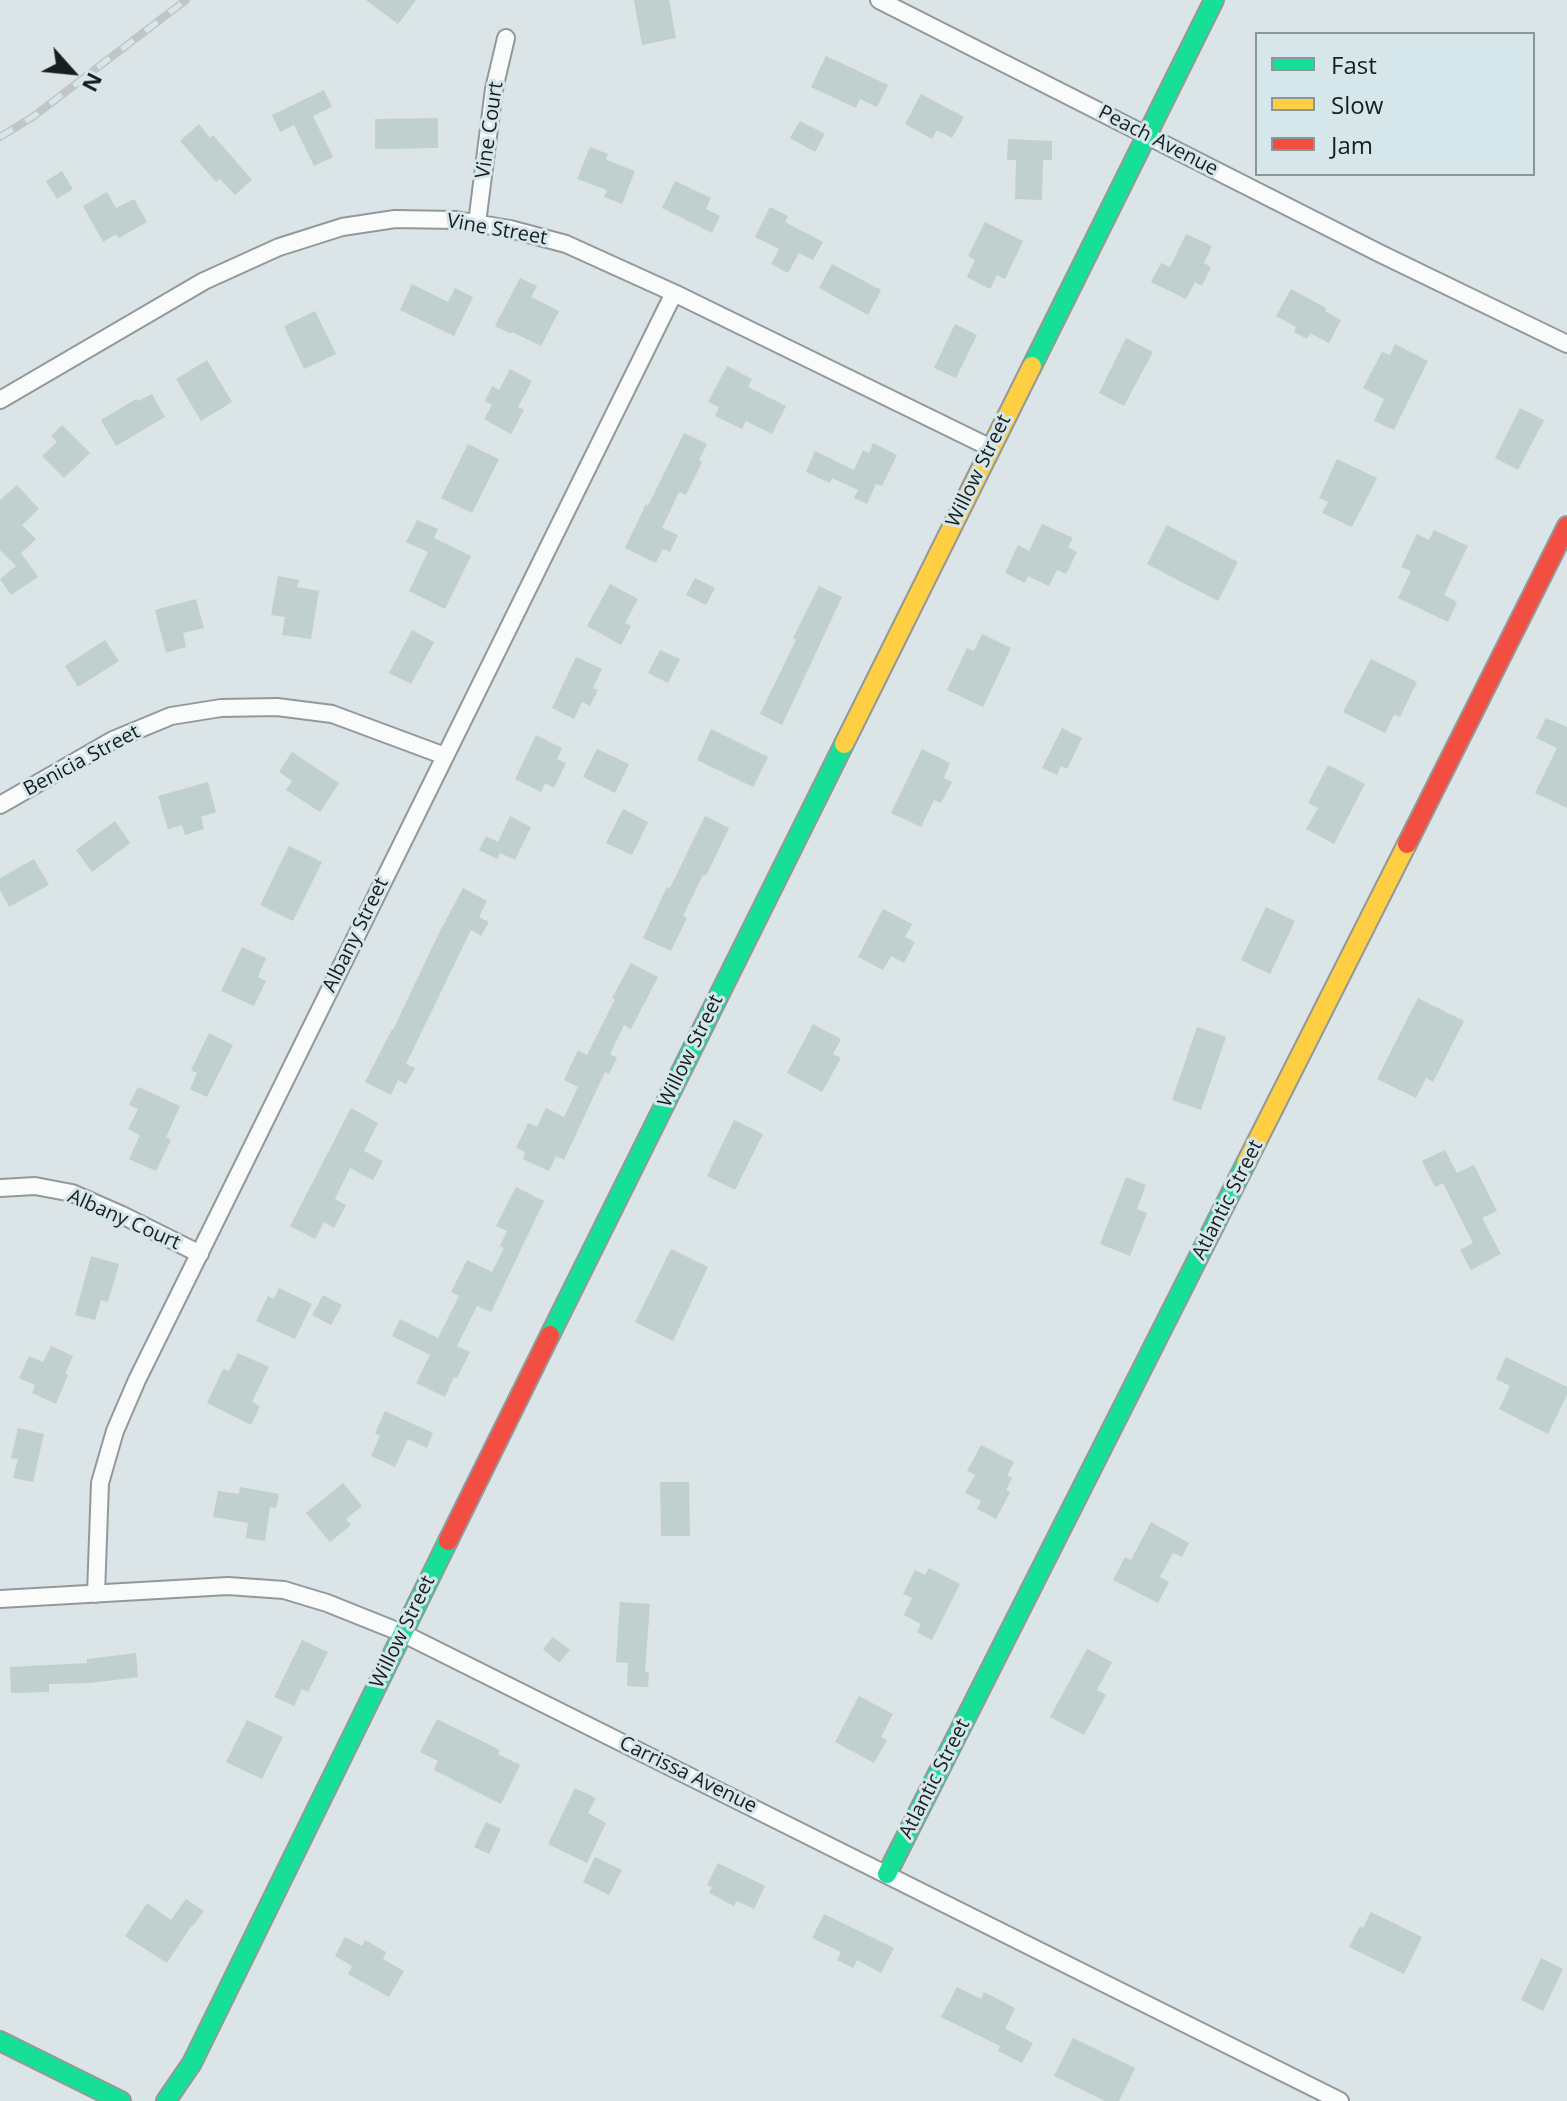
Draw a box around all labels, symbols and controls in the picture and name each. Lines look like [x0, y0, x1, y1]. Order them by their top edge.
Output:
north arrow [32, 32, 112, 112]
legend [1255, 32, 1535, 176]
text: Fast [1331, 48, 1377, 81]
text: N [76, 68, 111, 98]
street label: Vine Court [471, 80, 509, 180]
text: Slow [1331, 88, 1383, 121]
street label: Peach Avenue [1094, 101, 1222, 181]
text: Jam [1331, 128, 1373, 161]
street label: Vine Street [445, 209, 549, 251]
street label: Willow Street [941, 411, 1017, 531]
street label: Benicia Street [20, 720, 144, 802]
street label: Albany Street [318, 874, 394, 996]
street label: Willow Street [653, 991, 729, 1111]
street label: Atlantic Street [1188, 1136, 1268, 1264]
street label: Albany Court [64, 1184, 184, 1256]
street label: Willow Street [365, 1572, 441, 1692]
street label: Atlantic Street [895, 1715, 975, 1843]
street label: Carrissa Avenue [615, 1731, 761, 1819]

